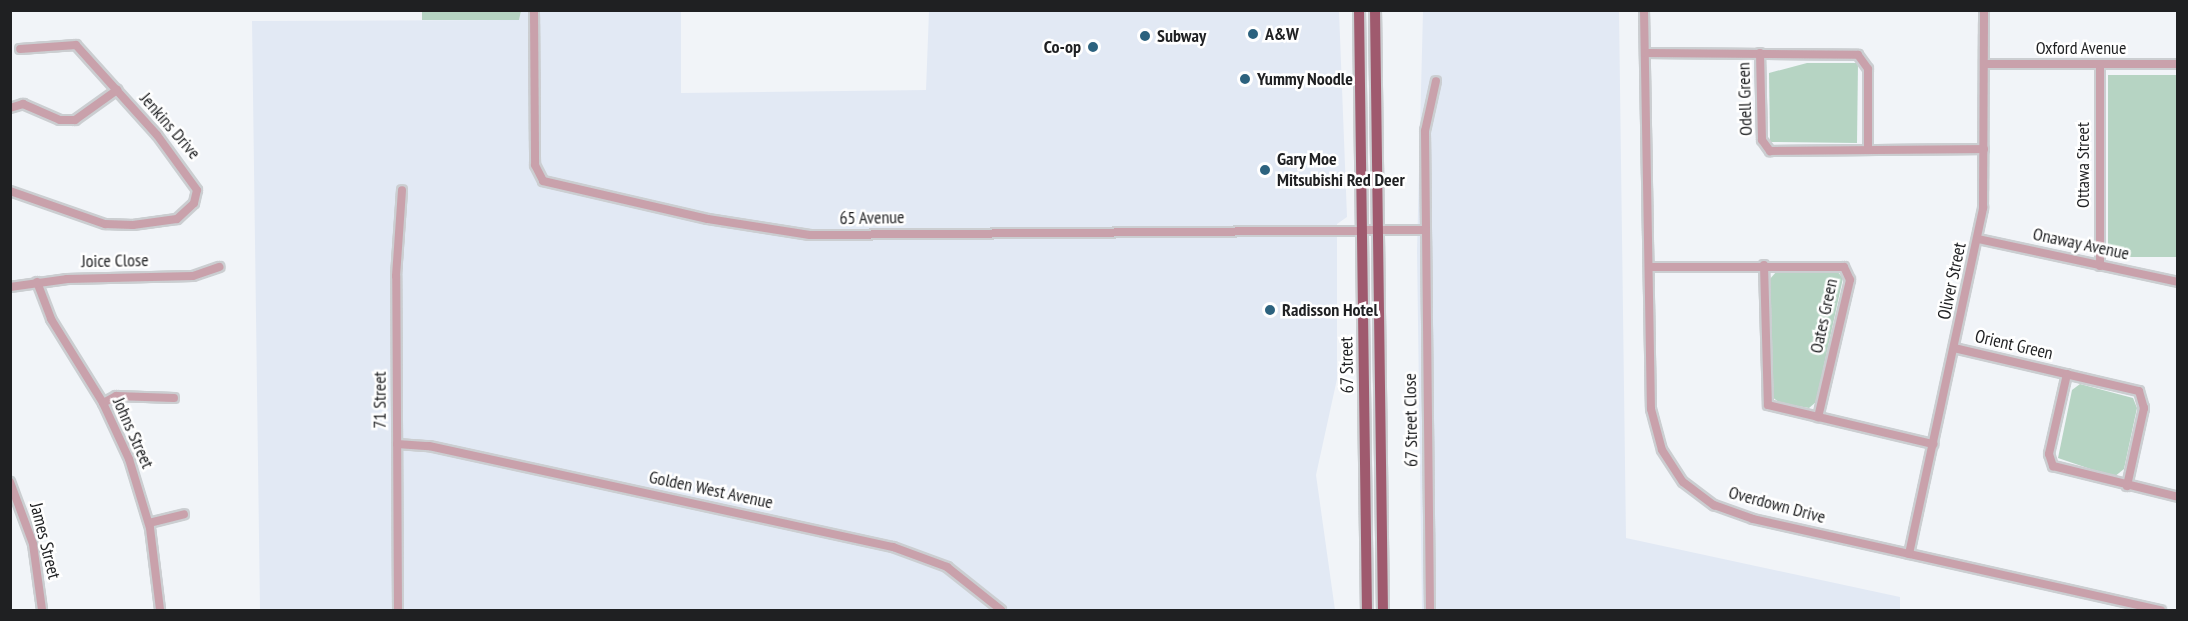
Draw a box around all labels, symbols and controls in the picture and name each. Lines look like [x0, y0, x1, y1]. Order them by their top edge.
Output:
place label: A&W [1265, 23, 1299, 45]
place label: Subway [1157, 25, 1206, 47]
marker: A&W [1246, 27, 1260, 41]
marker: Subway [1138, 29, 1152, 43]
place label: Co-op [1044, 36, 1081, 58]
street label: Oxford Avenue [2035, 37, 2127, 59]
marker: Co-op [1086, 40, 1100, 54]
street label: Odell Green [1733, 62, 1757, 136]
place label: Yummy Noodle [1257, 68, 1353, 90]
marker: Yummy Noodle [1238, 72, 1252, 86]
street label: Jenkins Drive [135, 88, 205, 164]
street label: Ottawa Street [2072, 122, 2094, 208]
place label: Gary Moe Mitsubishi Red Deer [1277, 149, 1405, 192]
marker: Gary Moe Mitsubishi Red Deer [1258, 163, 1272, 177]
street label: 65 Avenue [839, 207, 905, 229]
street label: Onaway Avenue [2030, 223, 2132, 265]
street label: Oliver Street [1933, 240, 1971, 322]
street label: Joice Close [81, 250, 149, 272]
street label: Oates Green [1806, 277, 1842, 355]
place label: Radisson Hotel [1282, 299, 1378, 321]
marker: Radisson Hotel [1263, 303, 1277, 317]
street label: Orient Green [1973, 326, 2055, 364]
street label: 67 Street [1336, 336, 1358, 394]
street label: 71 Street [369, 371, 391, 429]
street label: 67 Street Close [1399, 372, 1423, 468]
street label: Johns Street [108, 394, 158, 472]
street label: Golden West Avenue [647, 466, 775, 514]
street label: Overdown Drive [1726, 482, 1828, 528]
street label: James Street [25, 501, 65, 581]

